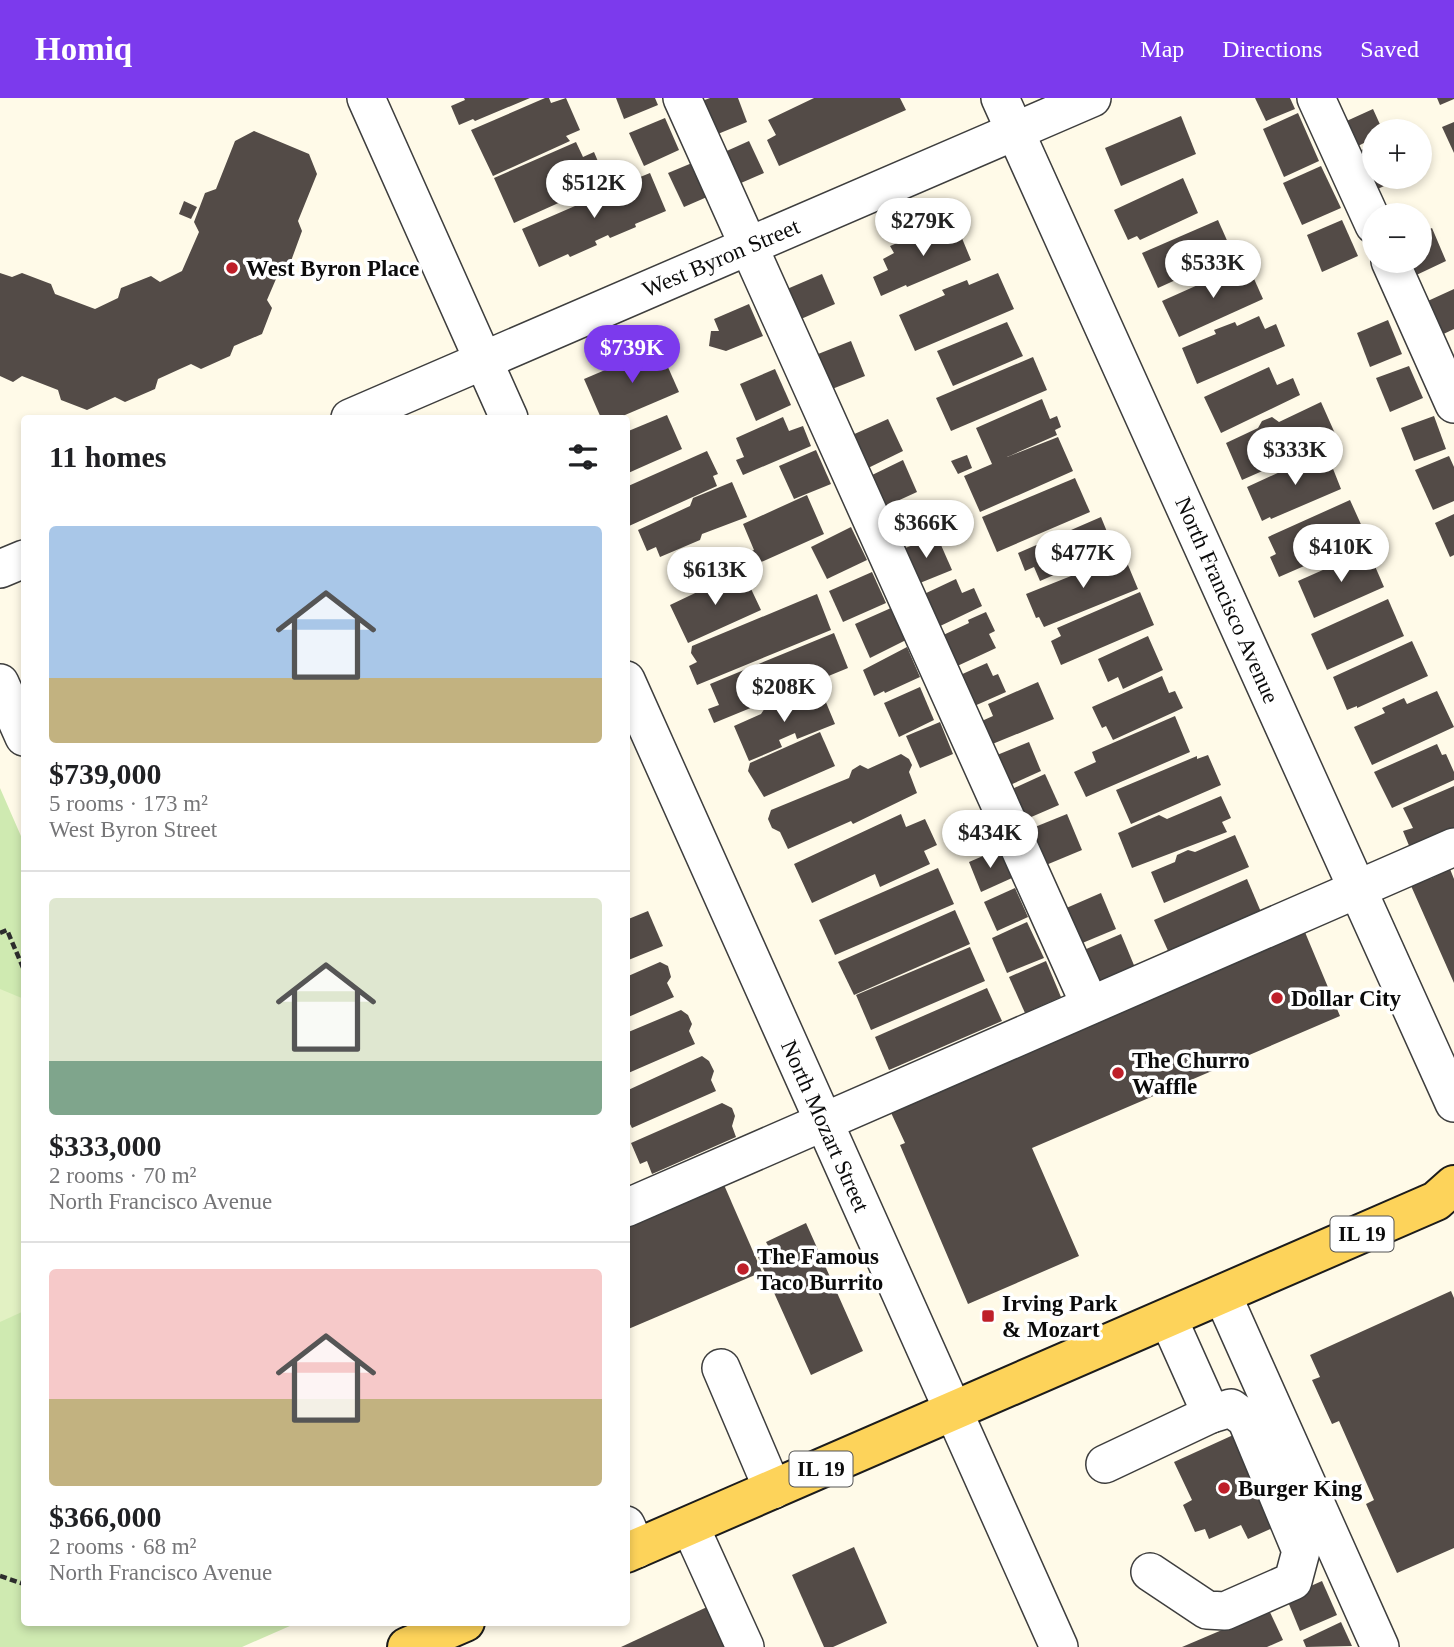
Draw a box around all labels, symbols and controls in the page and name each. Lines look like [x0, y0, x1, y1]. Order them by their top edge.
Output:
text: Homiq [35, 31, 132, 67]
text: Map [1140, 36, 1184, 62]
text: Directions [1222, 36, 1322, 62]
text: Saved [1360, 36, 1419, 62]
map controls [1362, 119, 1432, 273]
button: + [1362, 119, 1432, 189]
pin: $512K [545, 160, 643, 220]
text: $512K [562, 170, 626, 195]
pin: $279K [874, 198, 972, 258]
button: − [1362, 203, 1432, 273]
text: $279K [891, 208, 955, 233]
street label: West Byron Street [639, 213, 804, 302]
pin: $533K [1164, 240, 1262, 300]
text: $533K [1181, 250, 1245, 275]
place label: West Byron Place [246, 256, 419, 281]
marker: West Byron Place [224, 260, 240, 276]
pin: $739K [583, 326, 681, 385]
text: $739K [600, 335, 664, 360]
pin: $333K [1246, 428, 1344, 487]
text: $333K [1263, 437, 1327, 462]
icon: filters [564, 438, 602, 476]
text: 11 homes [49, 440, 167, 473]
street label: North Francisco Avenue [1170, 493, 1284, 707]
pin: $366K [877, 500, 975, 560]
text: $366K [894, 510, 958, 535]
pin: $410K [1292, 524, 1390, 584]
pin: $477K [1034, 531, 1132, 590]
text: $410K [1309, 534, 1373, 559]
text: $477K [1051, 540, 1115, 565]
pin: $613K [666, 547, 764, 607]
text: $613K [683, 557, 747, 582]
icon: home [263, 572, 389, 698]
pin: $208K [735, 664, 833, 724]
text: $208K [752, 674, 816, 699]
text: $739,000 [49, 757, 162, 790]
text: 5 rooms · 173 m² [49, 791, 208, 816]
pin: $434K [941, 810, 1039, 870]
text: West Byron Street [49, 817, 217, 842]
text: $434K [958, 820, 1022, 845]
icon: home [263, 944, 389, 1070]
place label: Dollar City [1291, 986, 1402, 1011]
marker: Dollar City [1269, 990, 1285, 1006]
street label: North Mozart Street [776, 1036, 874, 1216]
place label: The Churro Waffle [1132, 1048, 1250, 1099]
marker: The Churro Waffle [1110, 1065, 1126, 1081]
text: $333,000 [49, 1129, 162, 1162]
text: 2 rooms · 70 m² [49, 1163, 196, 1188]
text: North Francisco Avenue [49, 1189, 272, 1214]
road number: IL 19 [1330, 1216, 1394, 1252]
place label: The Famous Taco Burrito [757, 1244, 883, 1295]
marker: The Famous Taco Burrito [735, 1261, 751, 1277]
place label: Irving Park & Mozart [1002, 1291, 1118, 1342]
marker: Irving Park & Mozart [980, 1308, 996, 1324]
icon: home [263, 1315, 389, 1441]
road number: IL 19 [790, 1452, 852, 1486]
place label: Burger King [1238, 1476, 1363, 1501]
marker: Burger King [1216, 1480, 1232, 1496]
text: $366,000 [49, 1500, 162, 1533]
text: 2 rooms · 68 m² [49, 1534, 196, 1559]
text: North Francisco Avenue [49, 1560, 272, 1585]

